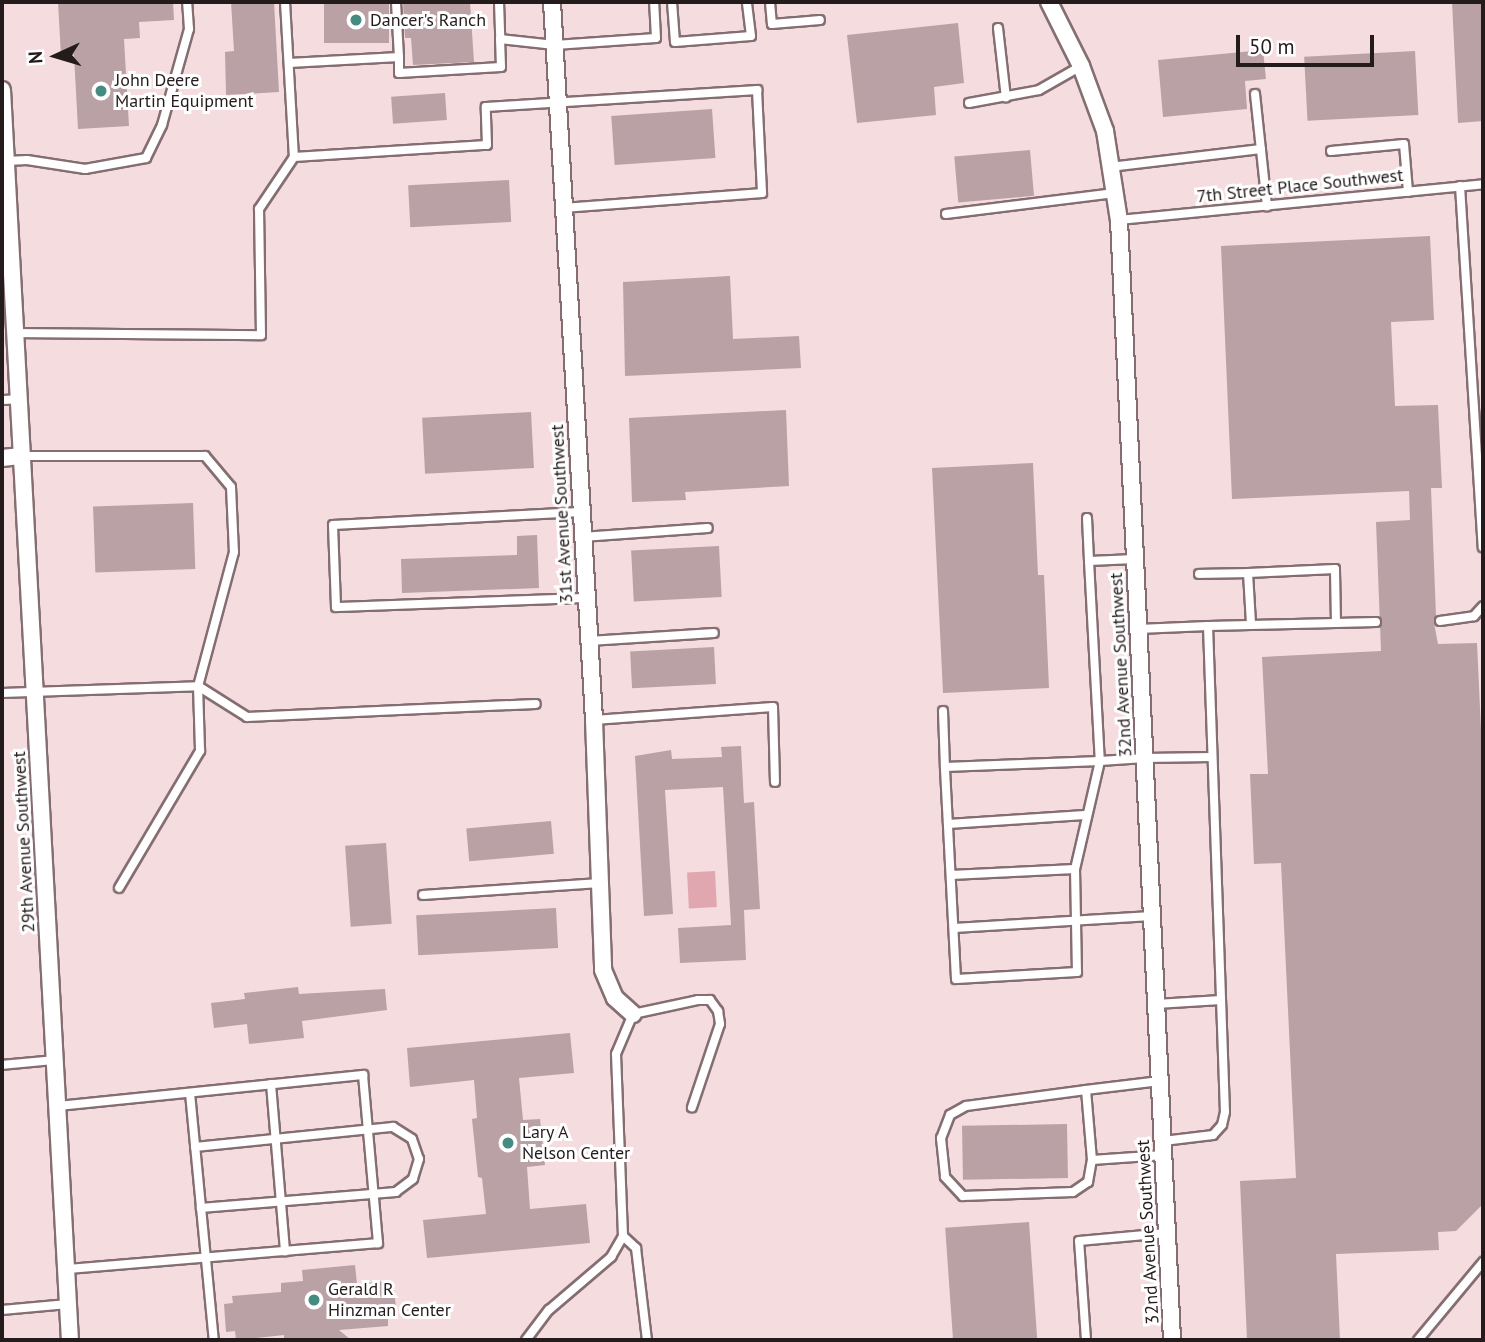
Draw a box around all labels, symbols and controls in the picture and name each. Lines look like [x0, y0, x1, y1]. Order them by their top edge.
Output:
place label: Dancer's Ranch [370, 9, 486, 31]
marker: Dancer's Ranch [348, 12, 364, 28]
north arrow [21, 21, 91, 91]
scale bar [1240, 21, 1378, 65]
text: 50 m [1249, 33, 1295, 60]
text: N [23, 50, 47, 65]
place label: John Deere Martin Equipment [115, 70, 254, 112]
marker: John Deere Martin Equipment [93, 83, 109, 99]
street label: 7th Street Place Southwest [1196, 164, 1404, 208]
street label: 31st Avenue Southwest [547, 424, 577, 604]
street label: 32nd Avenue Southwest [1105, 572, 1137, 758]
street label: 29th Avenue Southwest [8, 751, 40, 933]
place label: Lary A Nelson Center [522, 1122, 630, 1164]
marker: Lary A Nelson Center [500, 1135, 516, 1151]
street label: 32nd Avenue Southwest [1132, 1139, 1164, 1325]
place label: Gerald R Hinzman Center [328, 1279, 451, 1322]
marker: Gerald R Hinzman Center [306, 1292, 322, 1308]

